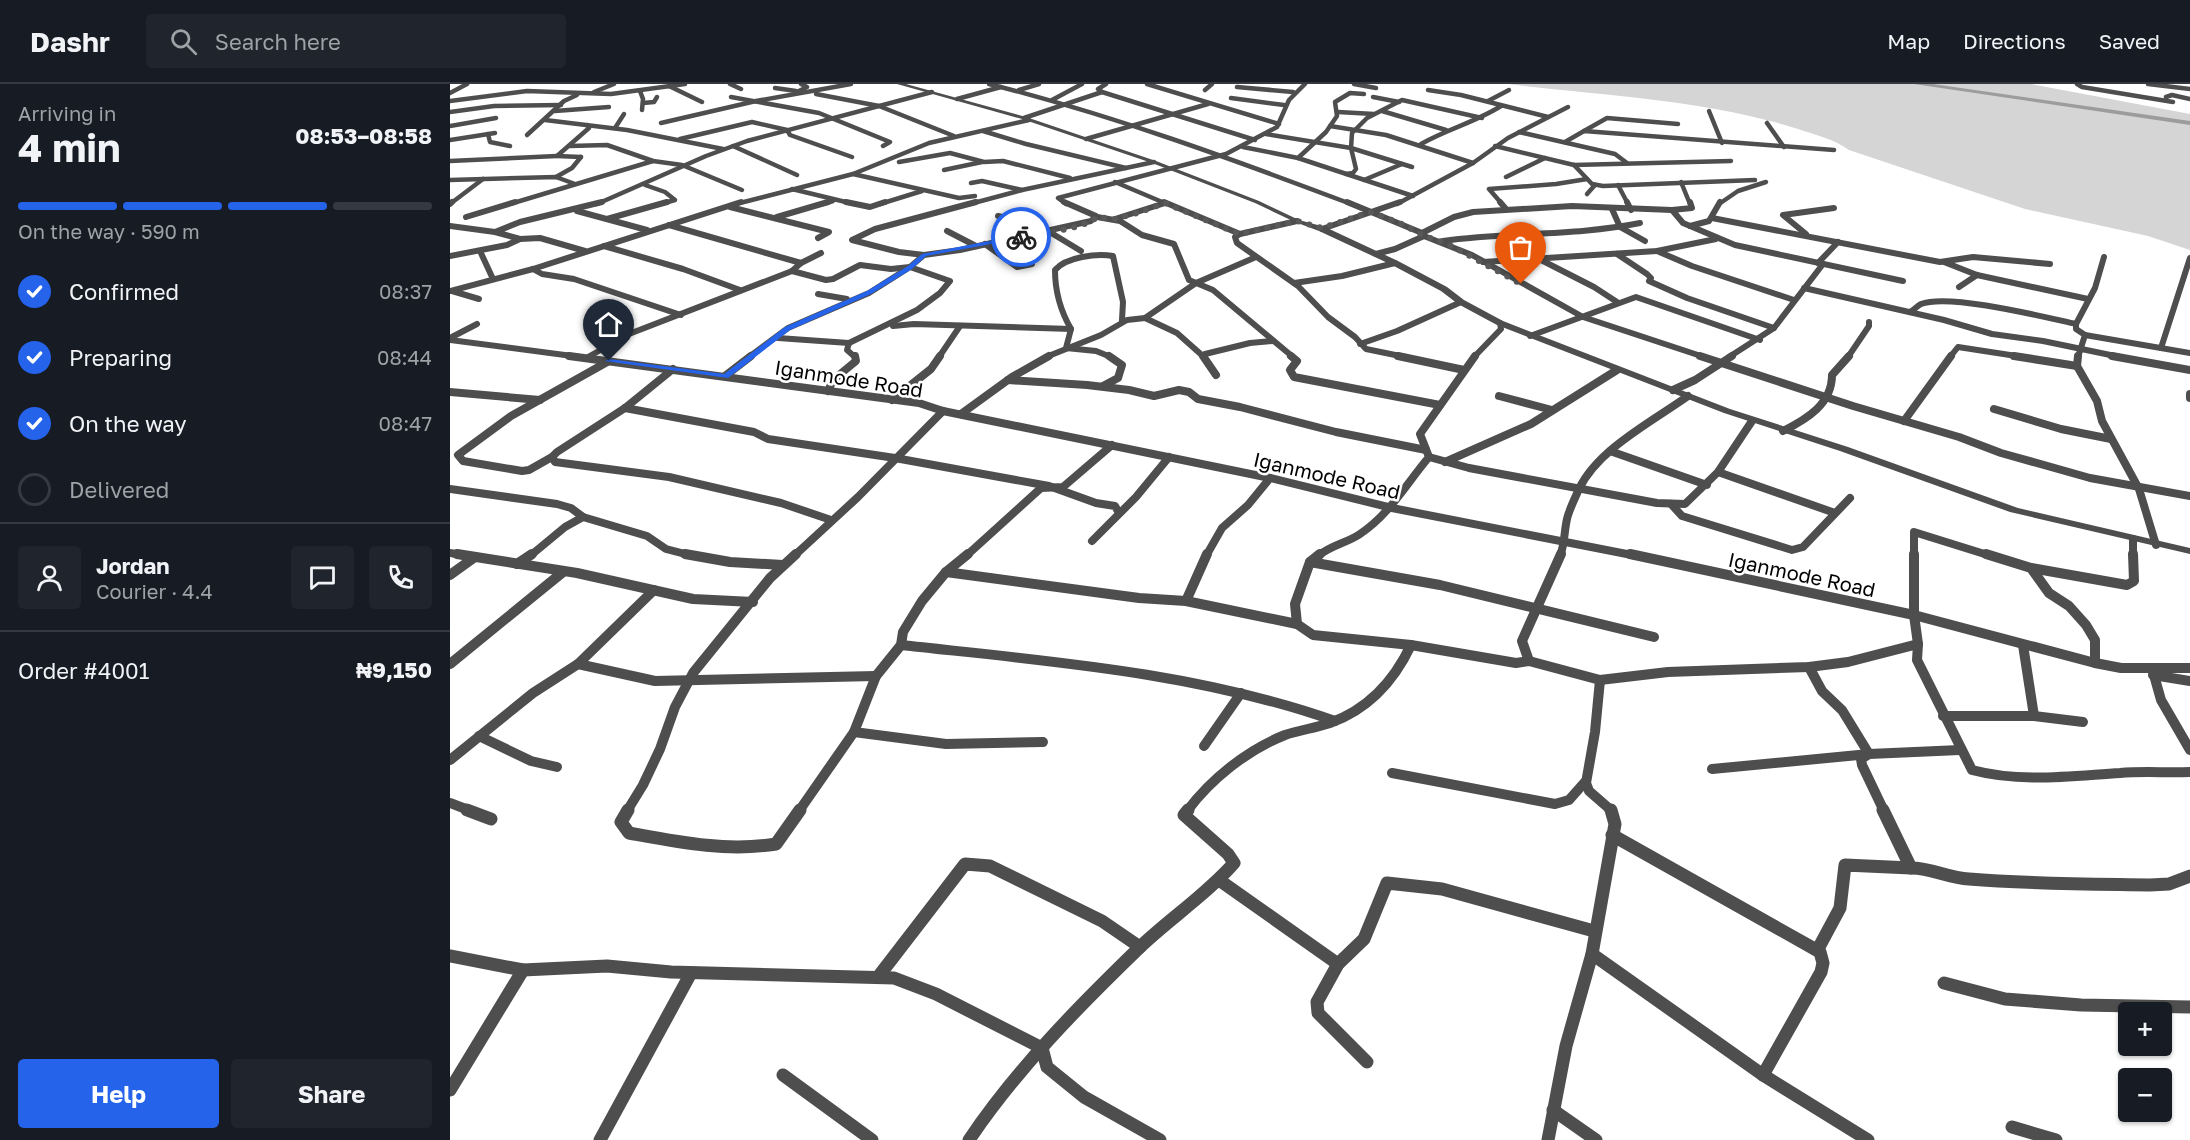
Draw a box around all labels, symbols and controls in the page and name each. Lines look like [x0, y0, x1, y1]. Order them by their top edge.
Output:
search box [146, 14, 566, 68]
text: Dashr [30, 25, 110, 58]
icon: search [167, 25, 200, 58]
text: Search here [215, 28, 341, 55]
text: Map [1887, 28, 1930, 54]
text: Directions [1963, 28, 2066, 54]
text: Saved [2099, 28, 2160, 54]
text: Arriving in [18, 101, 116, 125]
text: 08:53–08:58 [295, 122, 432, 149]
text: 4 min [18, 124, 121, 171]
courier [991, 207, 1051, 267]
text: On the way · 590 m [18, 219, 200, 243]
icon: bike [1005, 221, 1038, 254]
pin [1495, 222, 1546, 284]
icon: bag [1504, 231, 1537, 264]
icon: check [18, 275, 51, 308]
text: Confirmed [69, 278, 179, 305]
text: 08:37 [379, 279, 432, 303]
pin [583, 299, 634, 361]
icon: home [592, 308, 625, 341]
icon: check [18, 341, 51, 374]
text: Preparing [69, 344, 172, 371]
text: 08:44 [377, 345, 432, 369]
street label: Iganmode Road [773, 354, 925, 402]
icon: check [18, 407, 51, 440]
text: On the way [69, 410, 187, 437]
text: 08:47 [379, 411, 432, 435]
street label: Iganmode Road [1251, 446, 1403, 504]
text: Delivered [69, 476, 169, 503]
button: person [18, 546, 81, 609]
button: chat [291, 546, 354, 609]
button: phone [369, 546, 432, 609]
street label: Iganmode Road [1726, 547, 1878, 601]
text: Jordan [96, 552, 170, 579]
text: Courier · 4.4 [96, 579, 213, 603]
text: ₦9,150 [356, 656, 432, 683]
text: Order #4001 [18, 657, 149, 684]
map controls [2118, 1002, 2172, 1122]
button: + [2118, 1002, 2172, 1056]
button: Help [18, 1059, 219, 1128]
button: Share [231, 1059, 432, 1128]
button: − [2118, 1068, 2172, 1122]

